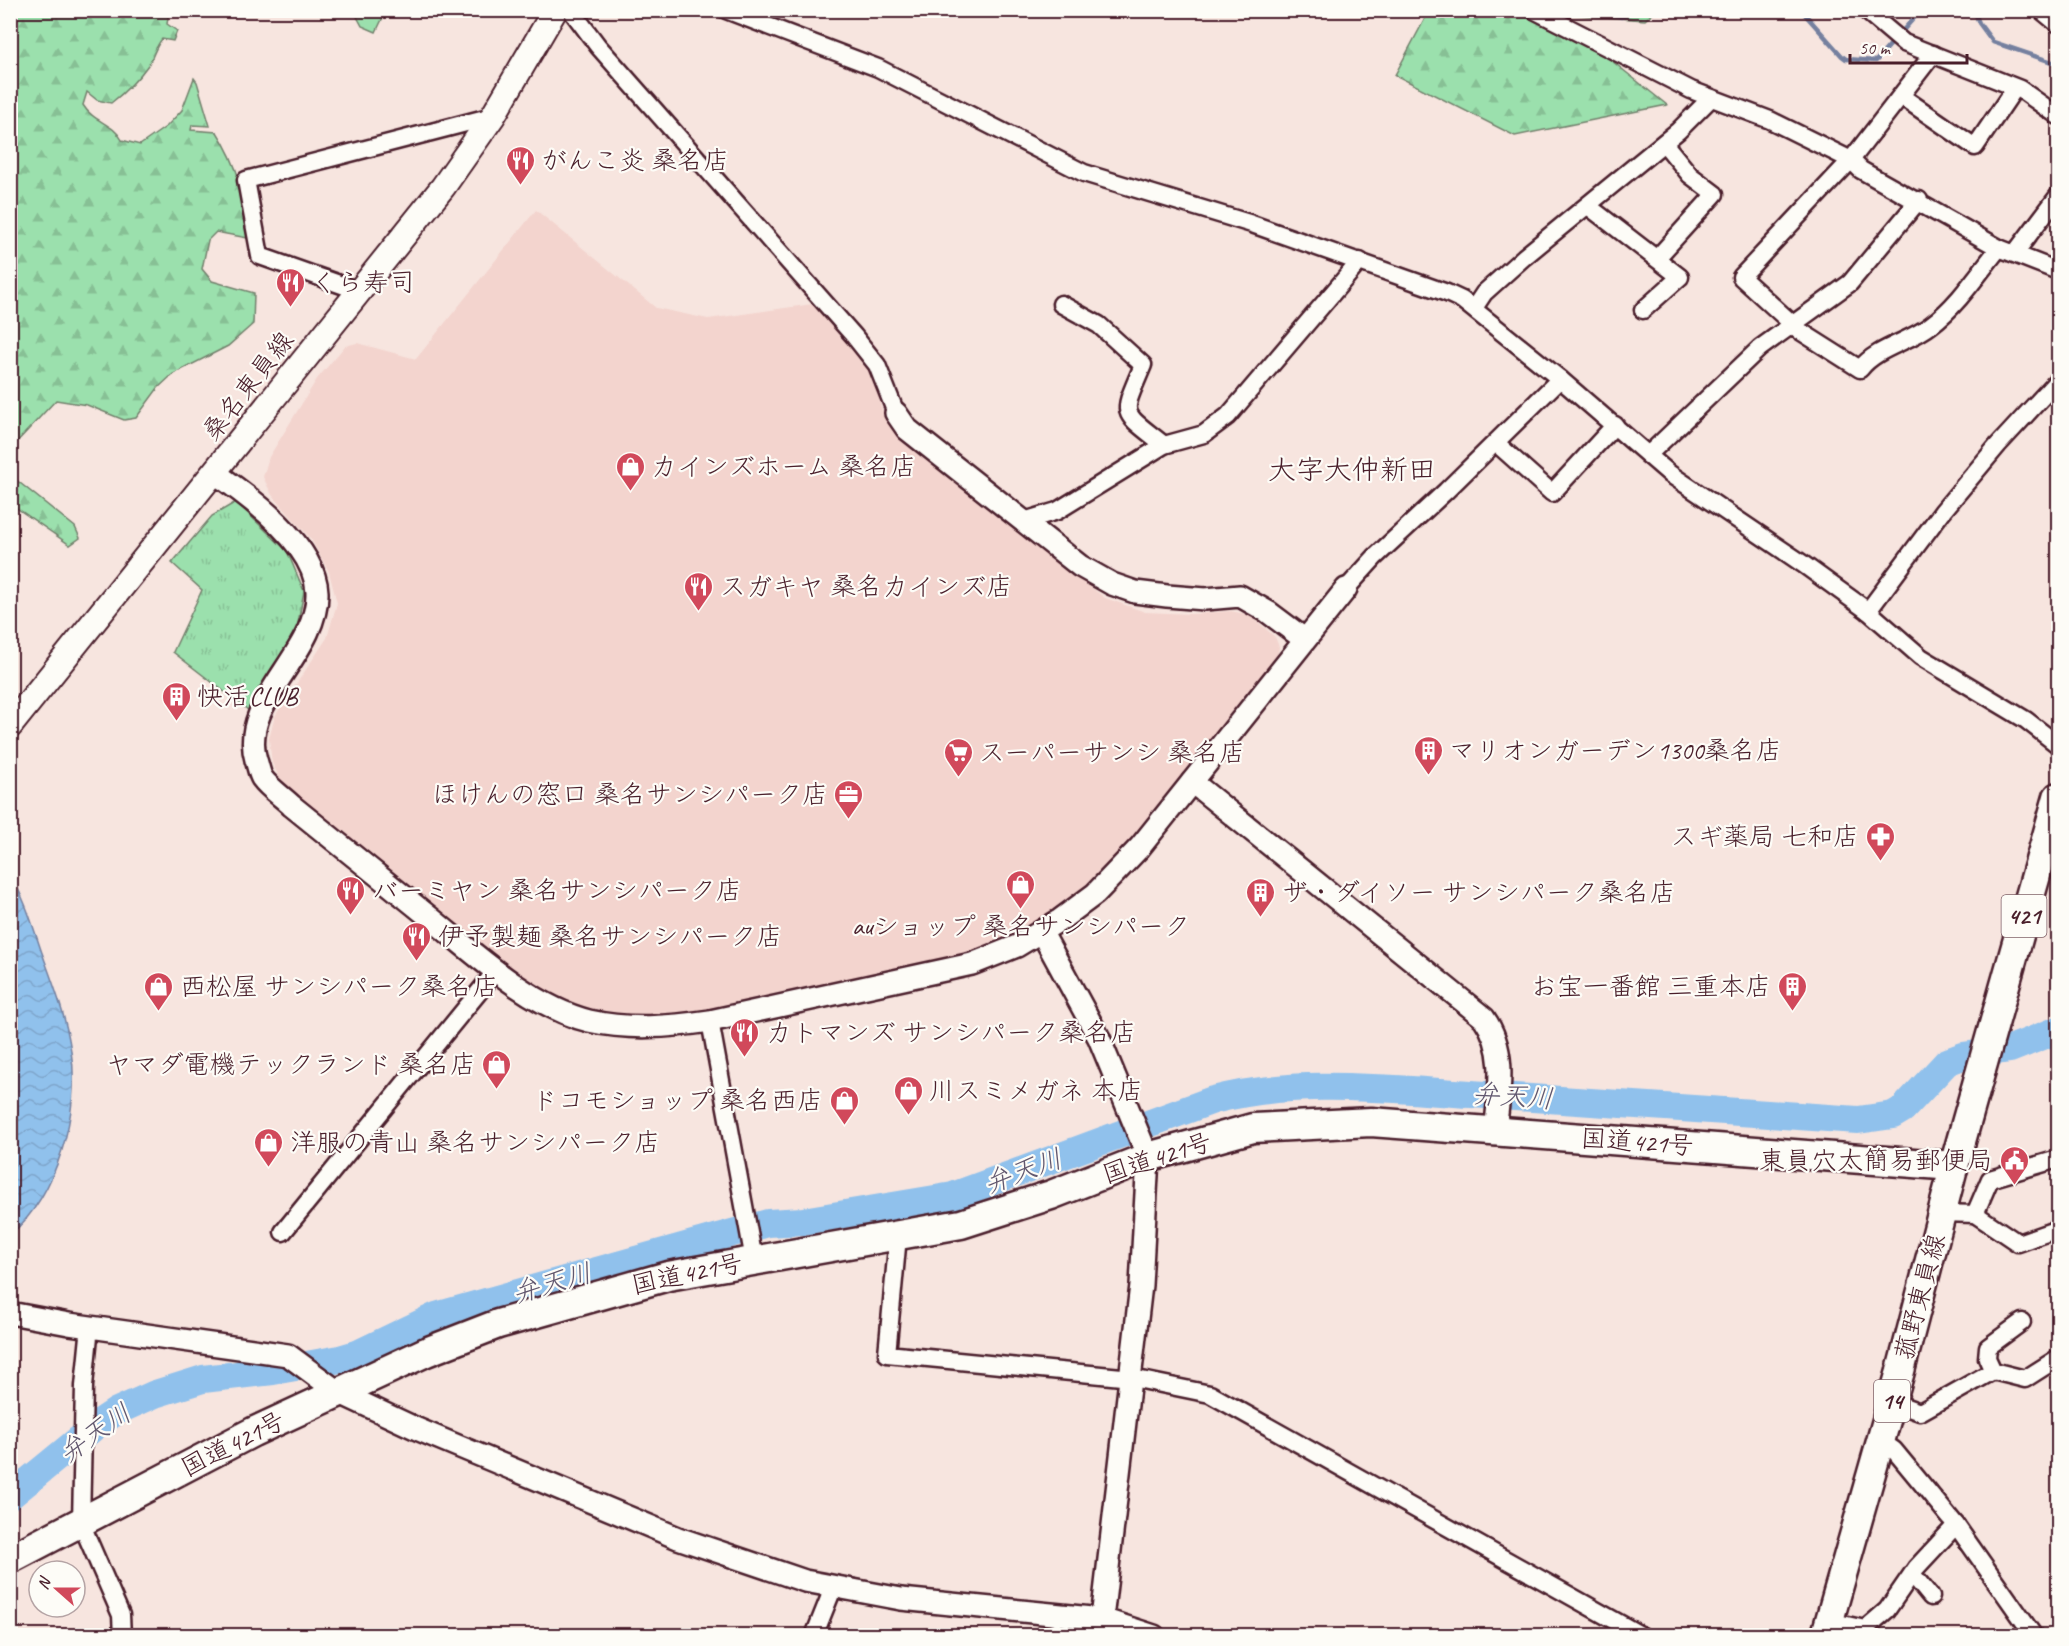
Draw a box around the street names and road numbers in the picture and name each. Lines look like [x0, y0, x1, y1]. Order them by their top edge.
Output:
street label: 桑名東員線 [195, 325, 301, 447]
road number: 421 [2002, 895, 2046, 937]
street label: 国道421号 [1579, 1122, 1695, 1162]
street label: 国道421号 [1098, 1125, 1216, 1191]
street label: 菰野東員線 [1887, 1230, 1953, 1364]
street label: 国道421号 [628, 1246, 746, 1302]
road number: 14 [1874, 1380, 1910, 1422]
street label: 国道421号 [175, 1404, 291, 1484]

